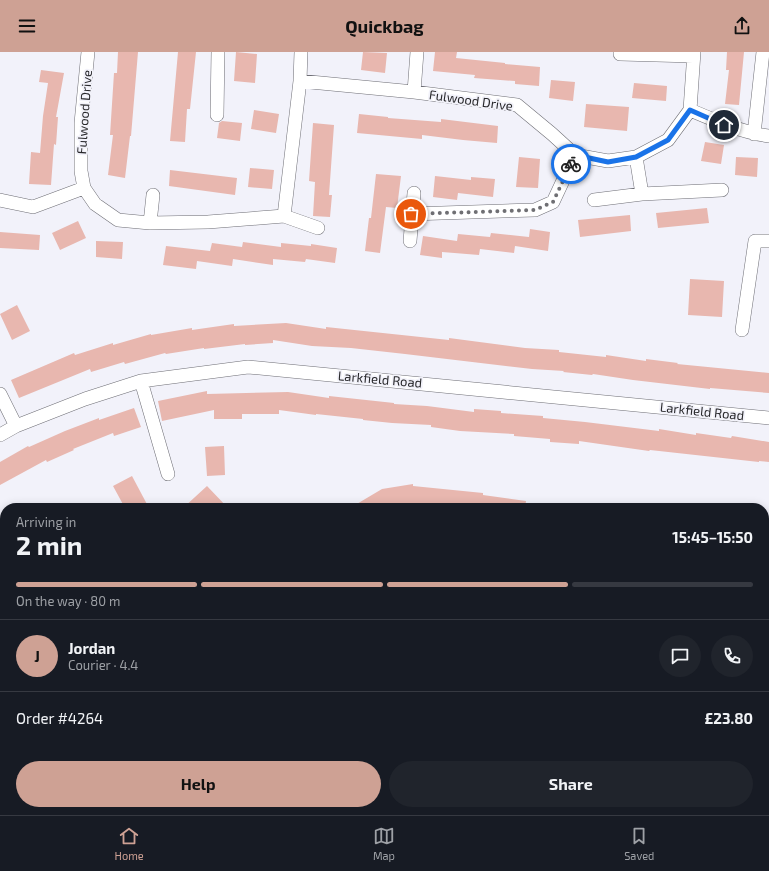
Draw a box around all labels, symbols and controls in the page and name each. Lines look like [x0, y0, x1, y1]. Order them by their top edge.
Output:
icon: menu [16, 15, 38, 37]
text: Quickbag [345, 15, 424, 37]
icon: share [731, 15, 753, 37]
street label: Fulwood Drive [73, 69, 95, 155]
street label: Fulwood Drive [428, 86, 514, 114]
pin [707, 108, 741, 142]
icon: home [713, 114, 735, 136]
courier [551, 144, 591, 184]
icon: bike [560, 153, 582, 175]
pin [394, 197, 428, 231]
icon: bag [400, 203, 422, 225]
street label: Larkfield Road [337, 367, 423, 391]
street label: Larkfield Road [659, 399, 745, 423]
text: Arriving in [16, 514, 76, 530]
text: 15:45–15:50 [672, 528, 753, 546]
text: 2 min [16, 529, 82, 560]
text: On the way · 80 m [16, 593, 120, 609]
button: chat [659, 635, 701, 677]
button: phone [711, 635, 753, 677]
text: Jordan [68, 639, 115, 657]
text: J [34, 647, 40, 665]
text: Courier · 4.4 [68, 657, 138, 673]
text: Order #4264 [16, 709, 103, 727]
text: £23.80 [705, 709, 753, 727]
button: Help [16, 761, 381, 807]
button: Share [389, 761, 753, 807]
tab: Home [115, 825, 144, 862]
tab: Map [373, 825, 395, 862]
tab: Saved [624, 825, 654, 862]

